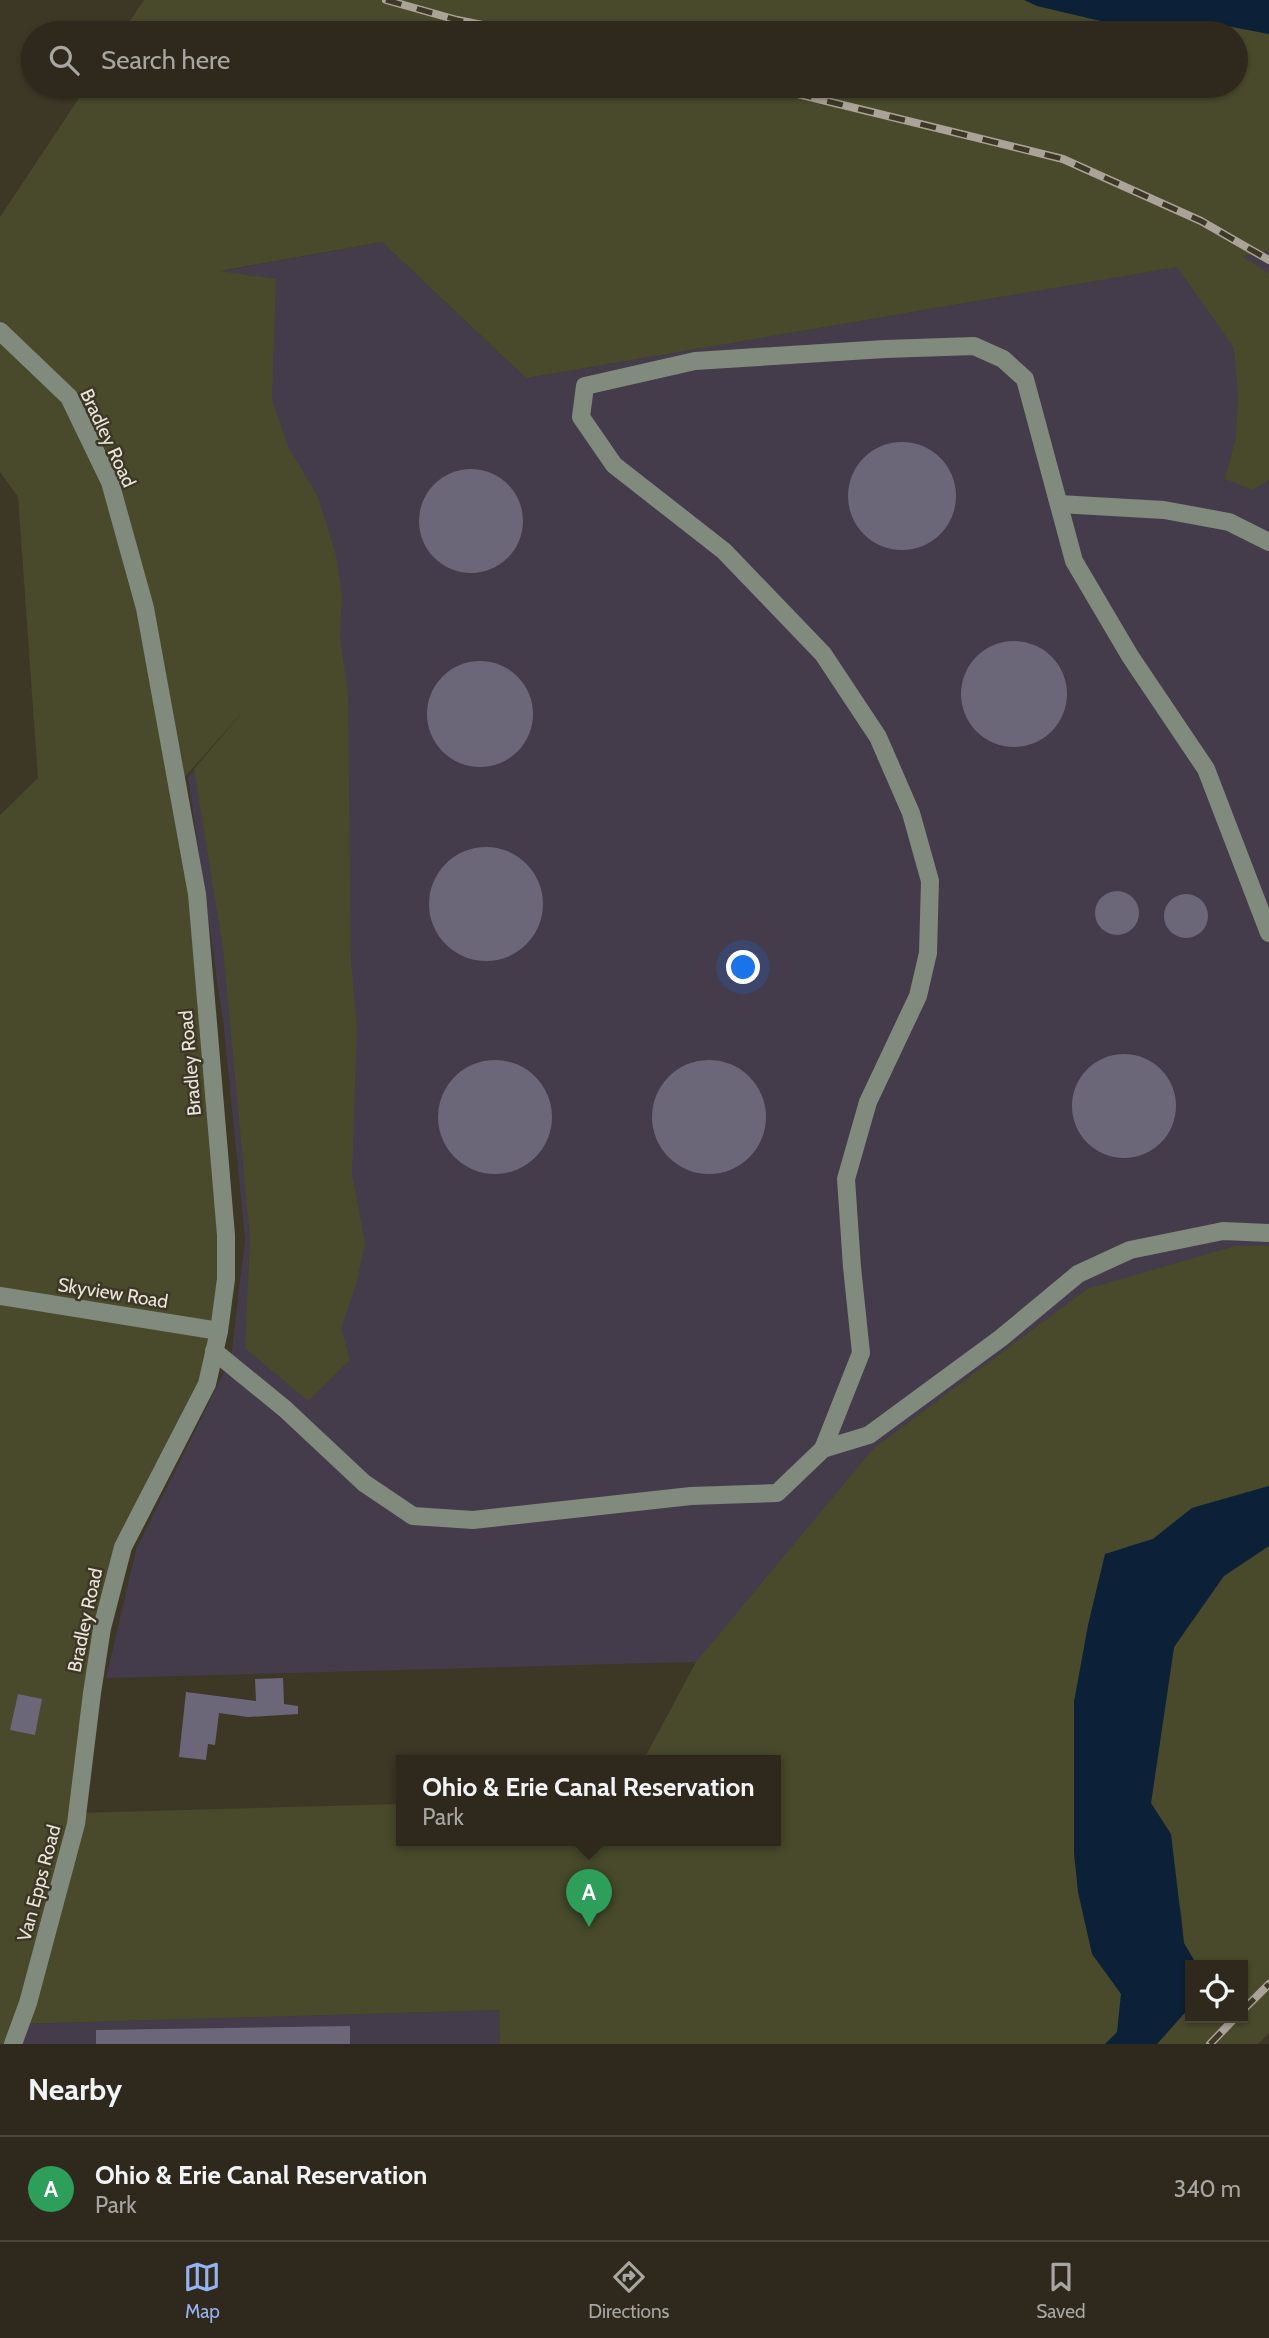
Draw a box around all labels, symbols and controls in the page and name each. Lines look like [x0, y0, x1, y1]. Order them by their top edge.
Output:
search box [21, 21, 1248, 98]
icon: search [45, 41, 83, 79]
text: Search here [101, 44, 230, 76]
street label: Bradley Road [75, 385, 141, 491]
your location [726, 950, 760, 984]
street label: Bradley Road [174, 1009, 206, 1117]
street label: Skyview Road [56, 1273, 170, 1313]
street label: Bradley Road [63, 1566, 107, 1674]
popup [396, 1755, 781, 1846]
text: Ohio & Erie Canal Reservation [422, 1771, 755, 1803]
text: Park [422, 1803, 464, 1831]
street label: Van Epps Road [12, 1822, 66, 1944]
pin: A [566, 1869, 612, 1927]
map controls [1185, 1960, 1248, 2023]
button: locate [1185, 1960, 1248, 2023]
text: Nearby [28, 2071, 122, 2108]
text: Ohio & Erie Canal Reservation [95, 2159, 427, 2191]
text: A [44, 2175, 58, 2203]
text: 340 m [1174, 2175, 1241, 2203]
text: Park [95, 2191, 136, 2219]
tab: Map [183, 2258, 221, 2323]
tab: Directions [588, 2258, 669, 2323]
tab: Saved [1036, 2258, 1086, 2323]

